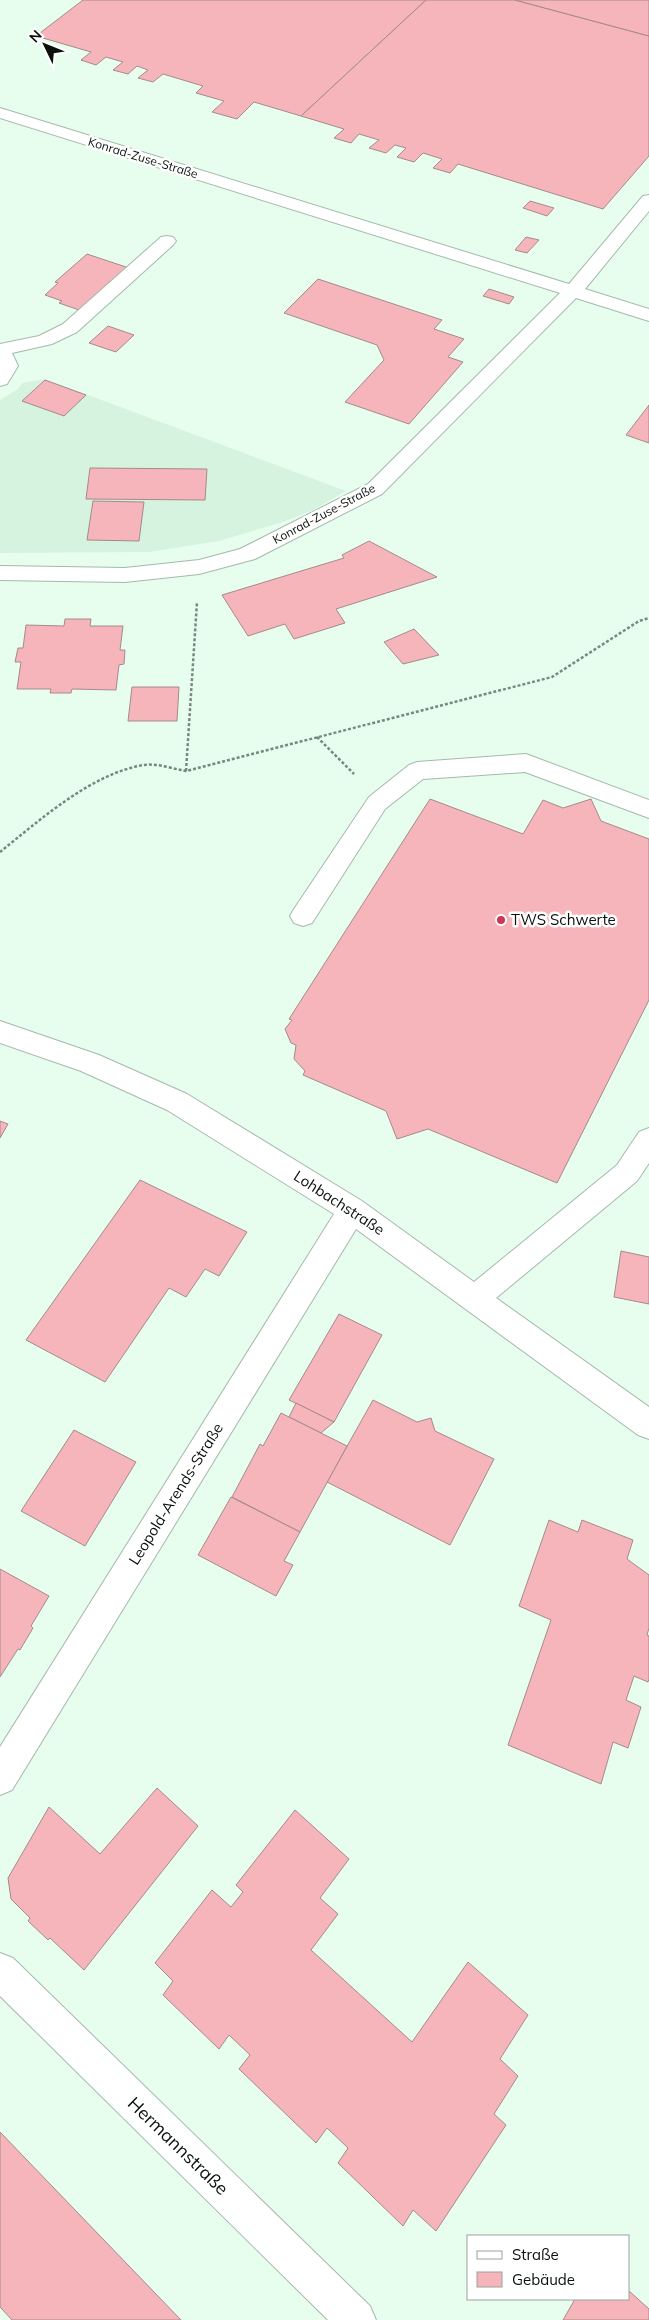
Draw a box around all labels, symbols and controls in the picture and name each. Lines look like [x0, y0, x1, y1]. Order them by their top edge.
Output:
north arrow [20, 20, 70, 70]
text: N [25, 26, 46, 46]
street label: Konrad-Zuse-Straße [86, 134, 200, 181]
street label: Konrad-Zuse-Straße [270, 480, 378, 547]
place label: TWS Schwerte [511, 910, 616, 929]
marker: TWS Schwerte [495, 914, 507, 926]
street label: Lohbachstraße [290, 1166, 388, 1239]
street label: Leopold-Arends-Straße [124, 1419, 227, 1568]
street label: Hermannstraße [123, 2092, 234, 2200]
legend [467, 2235, 629, 2300]
text: Straße [512, 2245, 559, 2264]
text: Gebäude [512, 2270, 575, 2289]

